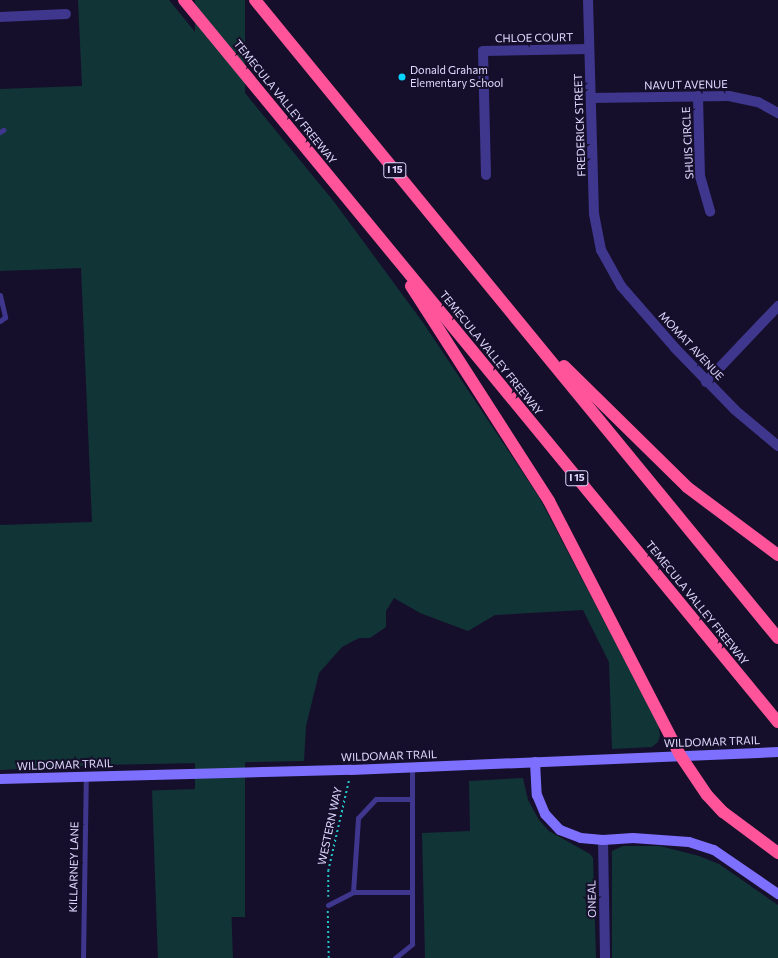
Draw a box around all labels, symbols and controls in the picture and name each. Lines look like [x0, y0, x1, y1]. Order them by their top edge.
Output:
street label: CHLOE COURT [495, 31, 573, 45]
street label: TEMECULA VALLEY FREEWAY [231, 37, 339, 167]
place label: Donald Graham Elementary School [410, 64, 503, 90]
marker: Donald Graham Elementary School [397, 72, 407, 82]
street label: FREDERICK STREET [572, 73, 588, 177]
street label: NAVUT AVENUE [644, 78, 728, 92]
street label: SHUIS CIRCLE [680, 106, 696, 180]
road number: I 15 [383, 162, 407, 178]
street label: TEMECULA VALLEY FREEWAY [437, 288, 545, 418]
street label: MOMAT AVENUE [656, 309, 726, 383]
road number: I 15 [565, 470, 589, 486]
street label: TEMECULA VALLEY FREEWAY [643, 538, 751, 668]
street label: WILDOMAR TRAIL [664, 734, 760, 750]
street label: WILDOMAR TRAIL [341, 748, 437, 764]
street label: WILDOMAR TRAIL [17, 757, 113, 773]
street label: WESTERN WAY [315, 786, 345, 866]
street label: KILLARNEY LANE [67, 821, 81, 913]
street label: ONEAL [585, 880, 599, 918]

